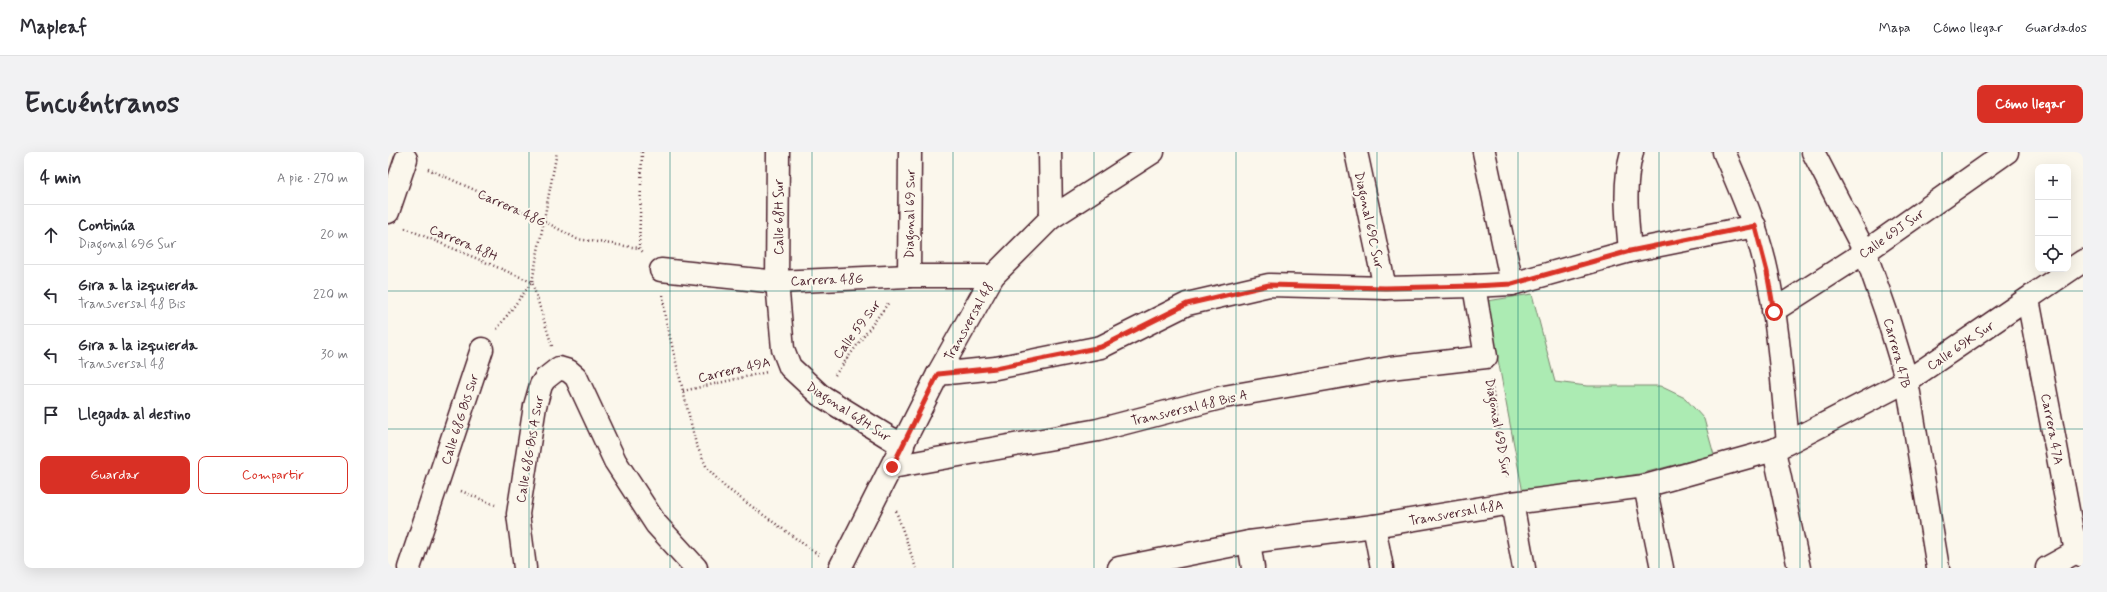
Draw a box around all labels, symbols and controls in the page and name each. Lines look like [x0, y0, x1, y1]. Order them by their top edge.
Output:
text: Mapleaf [20, 15, 87, 40]
text: Mapa [1879, 19, 1911, 37]
text: Cómo llegar [1933, 19, 2003, 37]
text: Guardados [2025, 19, 2087, 37]
button: Cómo llegar [1977, 85, 2083, 123]
text: Encuéntranos [24, 86, 180, 123]
map controls [2035, 164, 2071, 272]
button: + [2035, 164, 2071, 200]
text: 4 min [40, 167, 81, 189]
street label: Diagonal 69 Sur [901, 168, 922, 259]
text: A pie · 270 m [277, 170, 348, 187]
street label: Diagonal 69C Sur [1348, 170, 1387, 272]
street label: Calle 68H Sur [771, 178, 788, 255]
street label: Carrera 48G [475, 186, 549, 231]
button: − [2035, 200, 2071, 236]
street label: Calle 69J Sur [1856, 205, 1929, 263]
text: Continúa [78, 216, 135, 236]
street label: Carrera 48H [427, 221, 500, 265]
icon: ahead [40, 224, 62, 246]
text: 20 m [320, 226, 348, 243]
text: Diagonal 69G Sur [78, 236, 176, 253]
button: locate [2035, 236, 2071, 272]
street label: Carrera 48G [790, 271, 864, 290]
text: Gira a la izquierda [78, 276, 197, 296]
street label: Transversal 48 [941, 280, 998, 364]
icon: left [40, 284, 62, 306]
text: 220 m [313, 286, 348, 303]
text: Transversal 48 Bis [78, 296, 185, 313]
street label: Calle 59 Sur [830, 297, 885, 363]
route start [1765, 303, 1783, 321]
street label: Carrera 47B [1879, 316, 1914, 390]
street label: Calle 69K Sur [1924, 317, 1998, 375]
text: Gira a la izquierda [78, 336, 197, 356]
icon: left [40, 344, 62, 366]
text: 30 m [321, 346, 348, 363]
street label: Carrera 49A [697, 354, 772, 387]
text: Transversal 48 [78, 356, 165, 373]
street label: Calle 68G Bis Sur [438, 371, 483, 467]
street label: Diagonal 69D Sur [1479, 377, 1515, 479]
street label: Diagonal 68H Sur [802, 379, 894, 448]
street label: Transversal 48 Bis A [1129, 387, 1249, 430]
street label: Carrera 47A [2036, 392, 2067, 466]
street label: Calle 68G Bis A Sur [513, 394, 548, 504]
icon: arrive [40, 404, 62, 426]
text: Llegada al destino [78, 405, 191, 425]
button: Guardar [40, 456, 190, 494]
button: Compartir [198, 456, 348, 494]
route end [883, 458, 901, 476]
street label: Transversal 48A [1408, 497, 1505, 530]

